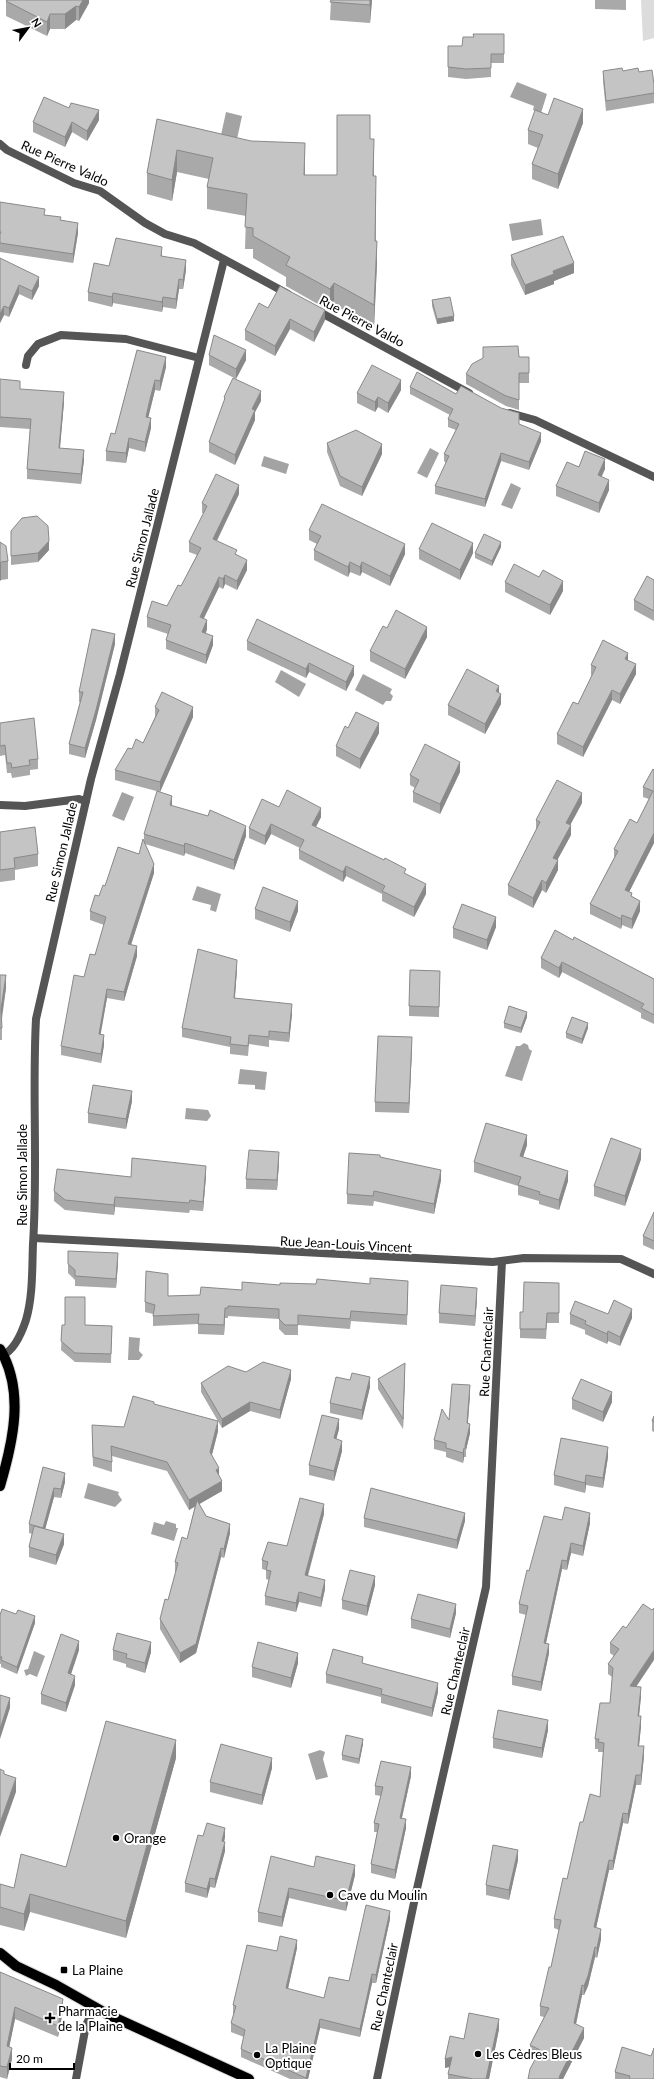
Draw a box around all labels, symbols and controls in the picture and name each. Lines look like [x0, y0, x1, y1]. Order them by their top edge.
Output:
north arrow [8, 8, 48, 48]
text: N [29, 15, 45, 29]
street label: Rue Pierre Valdo [19, 137, 111, 189]
street label: Rue Pierre Valdo [317, 292, 407, 350]
street label: Rue Simon Jallade [122, 486, 162, 589]
street label: Rue Simon Jallade [42, 800, 80, 904]
street label: Rue Simon Jallade [14, 1124, 30, 1226]
street label: Rue Jean-Louis Vincent [280, 1233, 413, 1255]
street label: Rue Chanteclair [476, 1306, 496, 1397]
street label: Rue Chanteclair [437, 1625, 473, 1717]
place label: Orange [124, 1830, 166, 1846]
marker: Orange [111, 1833, 121, 1843]
place label: Cave du Moulin [338, 1887, 428, 1903]
marker: Cave du Moulin [325, 1890, 335, 1900]
street label: Rue Chanteclair [367, 1941, 401, 2033]
place label: La Plaine [72, 1962, 123, 1978]
marker: La Plaine [59, 1965, 69, 1975]
place label: Pharmacie de la Plaine [58, 2003, 123, 2034]
marker: Pharmacie de la Plaine [45, 2013, 55, 2023]
place label: La Plaine Optique [265, 2040, 316, 2071]
scale bar [10, 2045, 74, 2071]
place label: Les Cèdres Bleus [486, 2046, 582, 2062]
marker: Les Cèdres Bleus [473, 2049, 483, 2059]
marker: La Plaine Optique [252, 2050, 262, 2060]
text: 20 m [16, 2051, 43, 2066]

